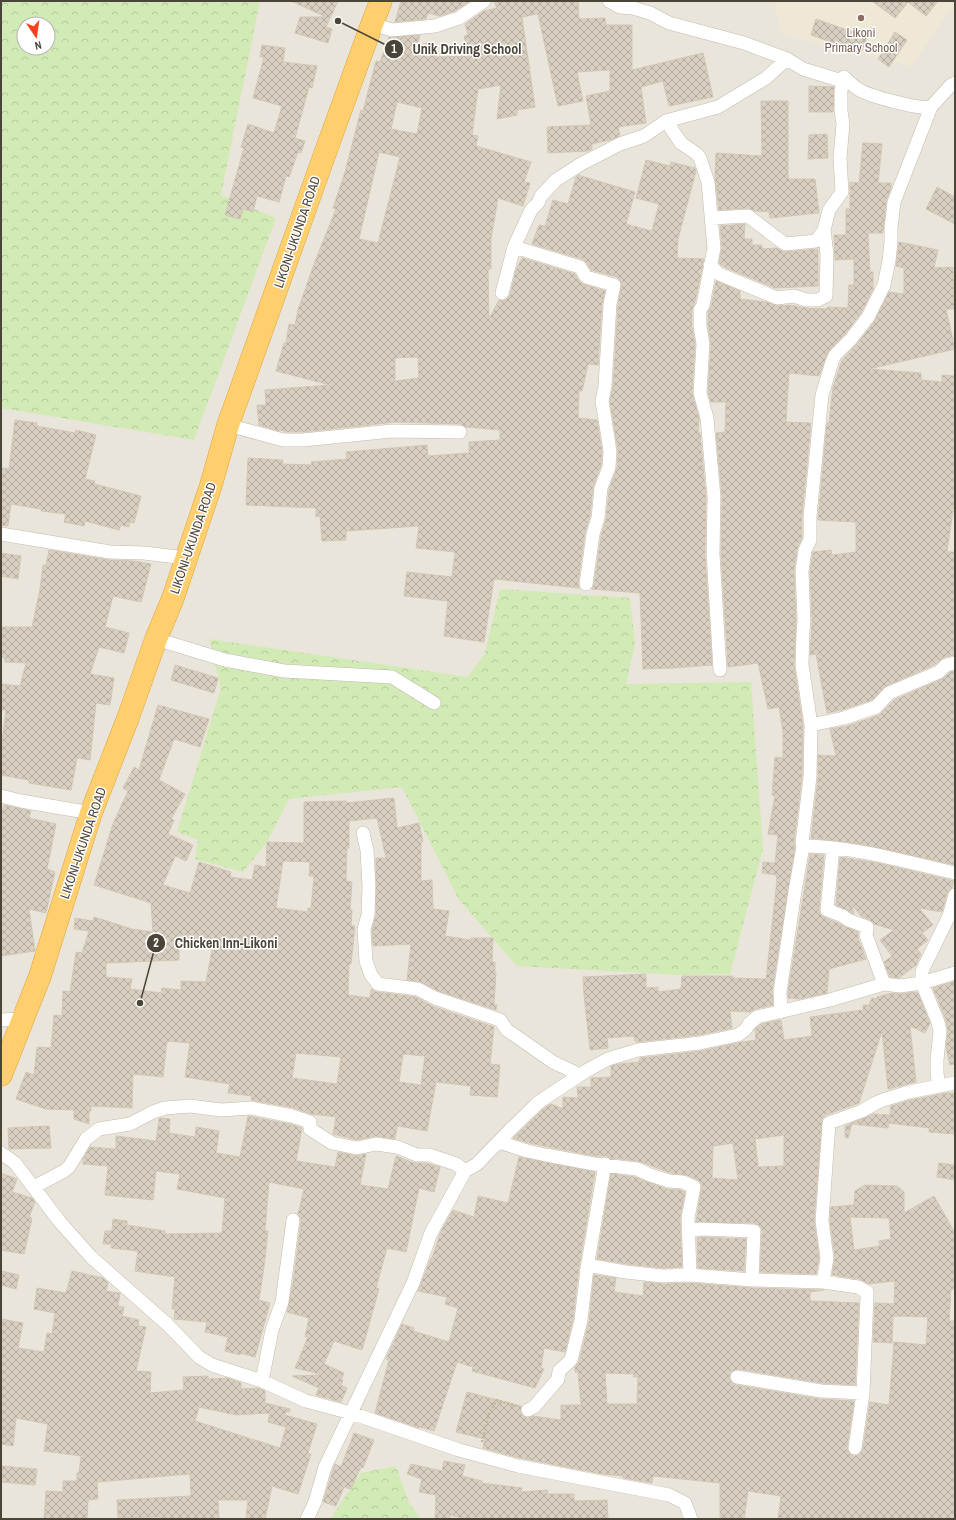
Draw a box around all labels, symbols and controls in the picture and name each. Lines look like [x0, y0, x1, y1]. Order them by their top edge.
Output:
marker: Likoni Primary School [856, 13, 866, 23]
north arrow [16, 16, 56, 56]
place label: Likoni Primary School [825, 24, 897, 56]
callout: Unik Driving School [384, 36, 529, 62]
text: N [34, 38, 43, 53]
text: Unik Driving School [412, 40, 522, 58]
text: 1 [391, 41, 397, 57]
street label: LIKONI-UKUNDA ROAD [270, 174, 324, 290]
street label: LIKONI-UKUNDA ROAD [166, 480, 220, 596]
street label: LIKONI-UKUNDA ROAD [56, 785, 110, 901]
callout: Chicken Inn-Likoni [146, 930, 285, 956]
text: Chicken Inn-Likoni [175, 934, 277, 952]
text: 2 [153, 935, 159, 951]

